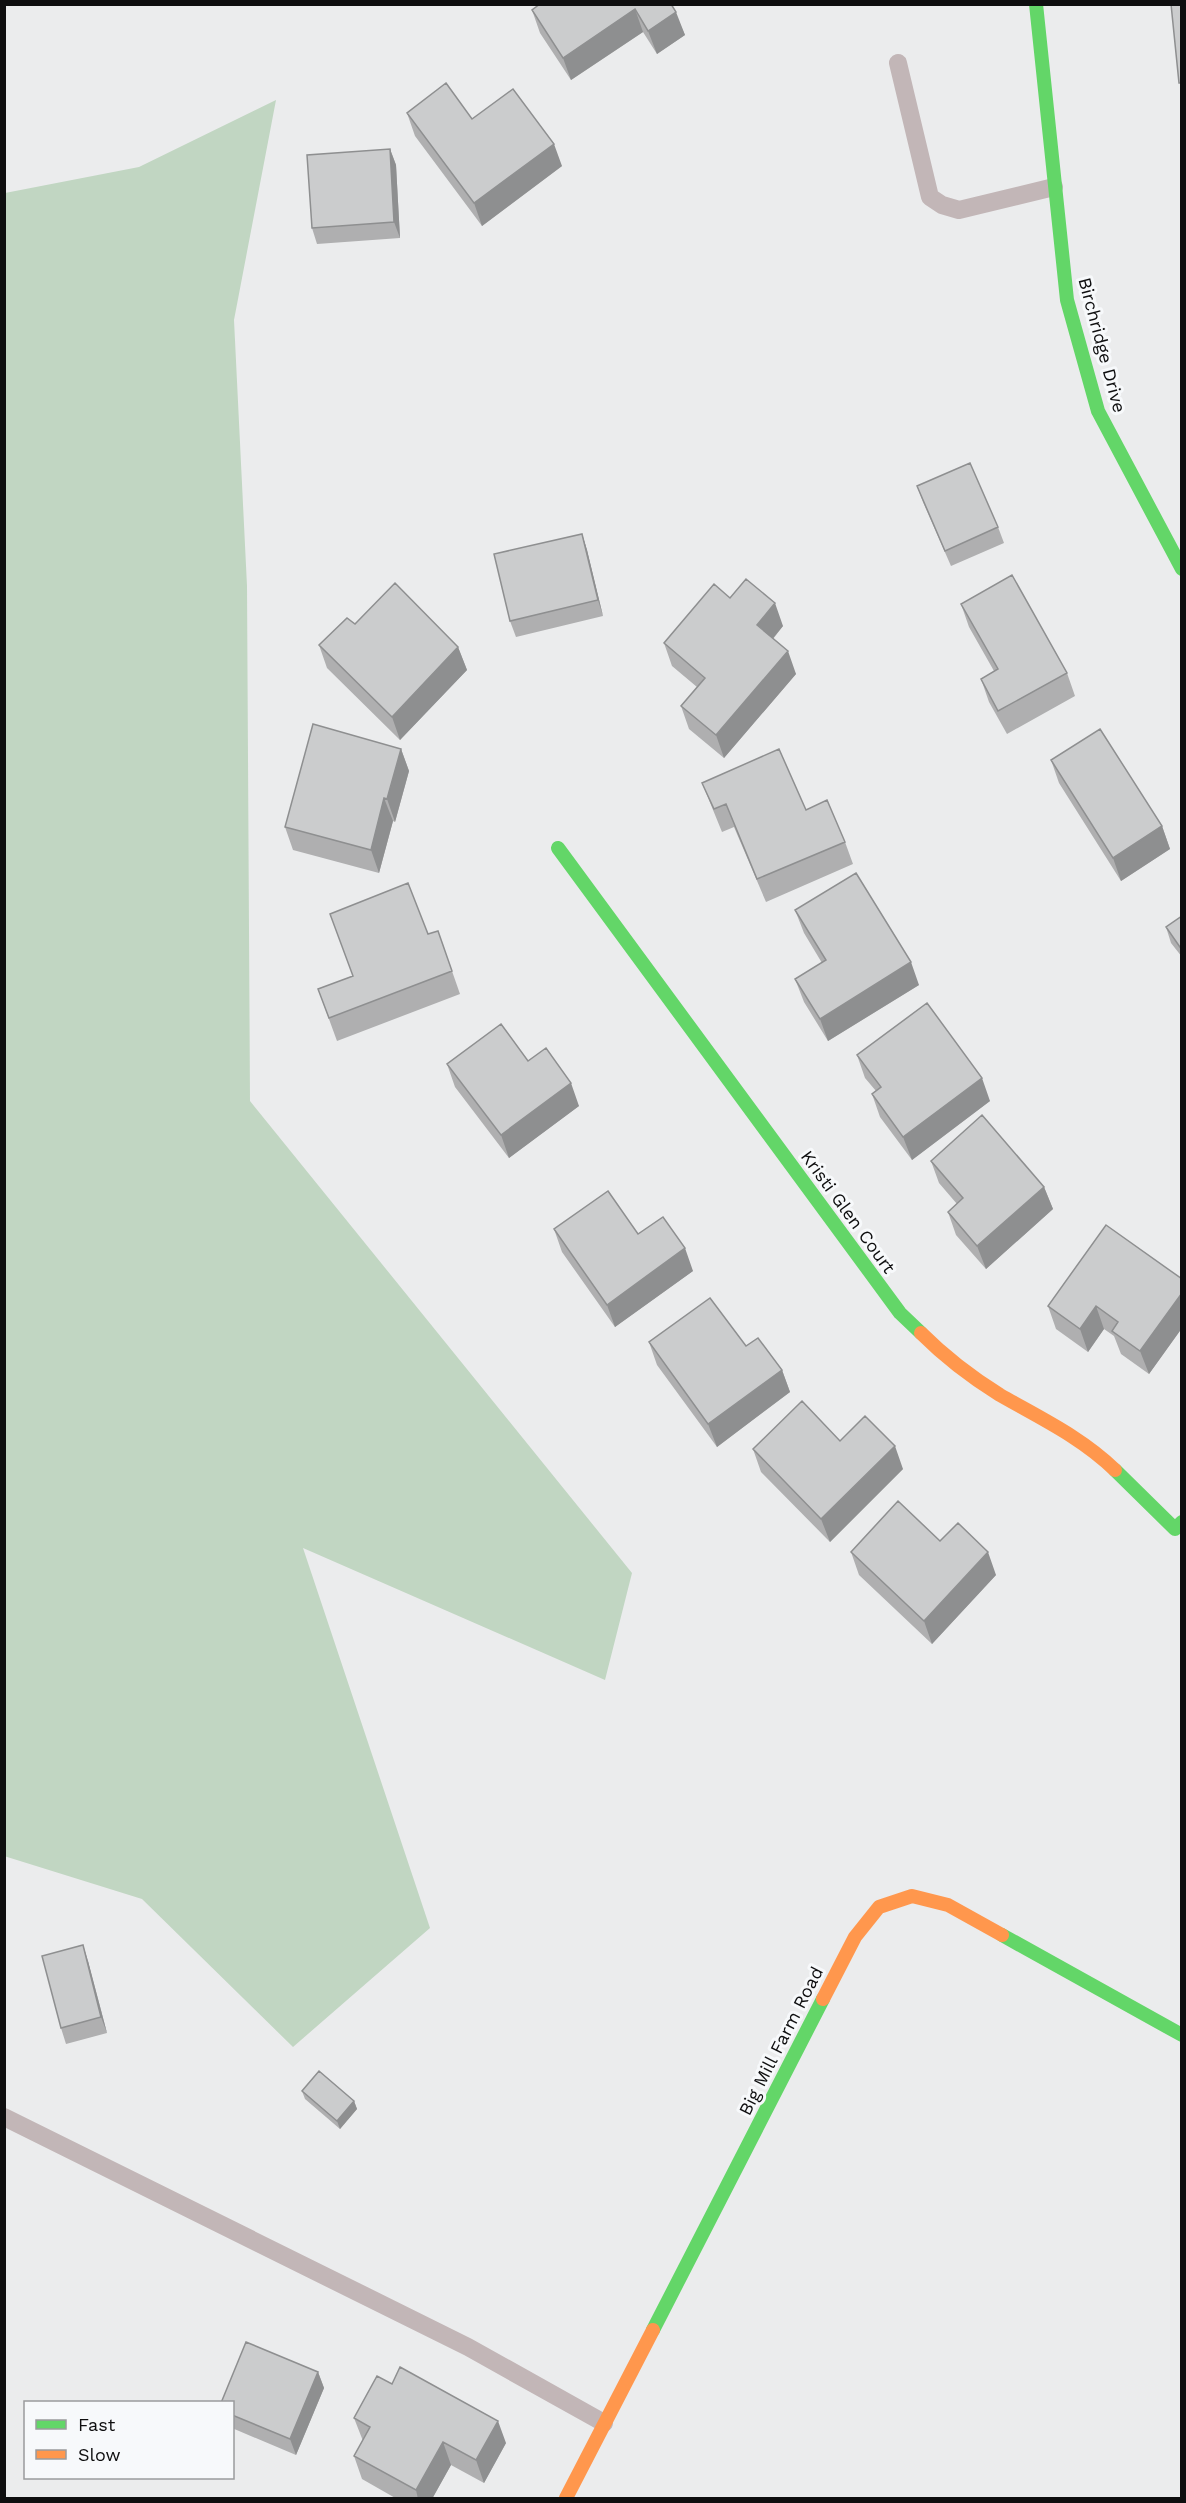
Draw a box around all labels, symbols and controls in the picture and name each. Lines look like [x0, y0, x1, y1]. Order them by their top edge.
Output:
street label: Birchridge Drive [1074, 275, 1131, 415]
street label: Kristi Glen Court [797, 1146, 900, 1278]
street label: Big Mill Farm Road [734, 1963, 827, 2118]
legend [24, 2401, 234, 2479]
text: Fast [78, 2414, 116, 2435]
text: Slow [78, 2444, 121, 2465]

